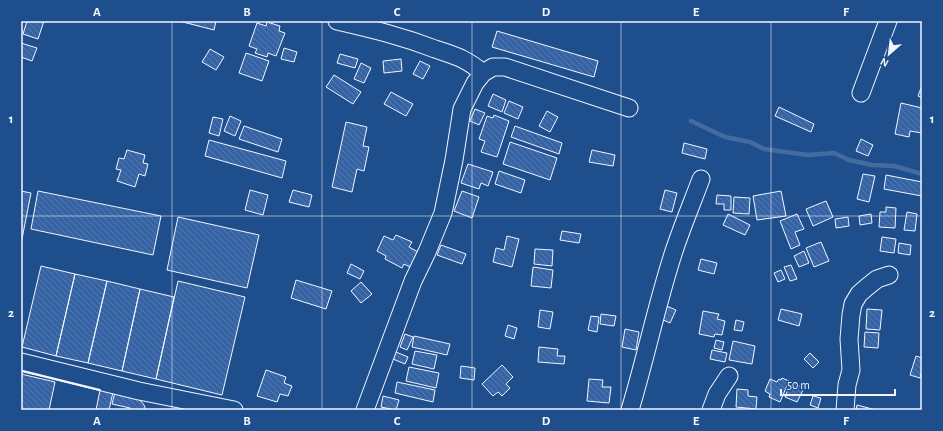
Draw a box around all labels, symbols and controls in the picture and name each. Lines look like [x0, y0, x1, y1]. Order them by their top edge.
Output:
text: A [93, 6, 101, 19]
text: B [243, 6, 251, 19]
text: C [394, 6, 401, 19]
text: D [542, 6, 551, 19]
text: E [693, 6, 700, 19]
text: F [843, 6, 850, 19]
north arrow [869, 34, 909, 74]
text: N [879, 56, 891, 69]
text: 1 [9, 113, 13, 126]
text: 1 [930, 113, 934, 126]
text: 2 [8, 307, 14, 320]
text: 2 [929, 307, 935, 320]
scale bar [781, 371, 895, 397]
text: 50 m [787, 379, 810, 391]
text: A [93, 415, 101, 428]
text: B [243, 415, 251, 428]
text: C [394, 415, 401, 428]
text: D [542, 415, 551, 428]
text: E [693, 415, 700, 428]
text: F [843, 415, 850, 428]

